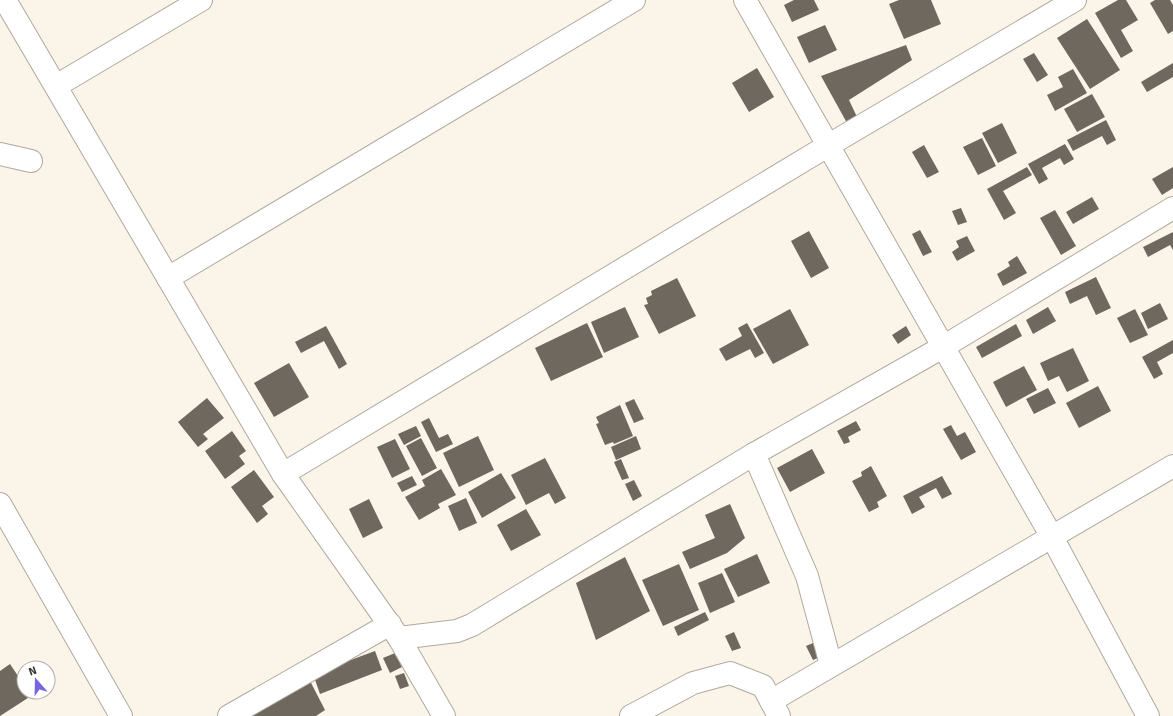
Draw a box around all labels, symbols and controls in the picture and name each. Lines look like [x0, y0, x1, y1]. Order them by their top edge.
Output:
north arrow [16, 660, 56, 700]
text: N [27, 664, 39, 678]

